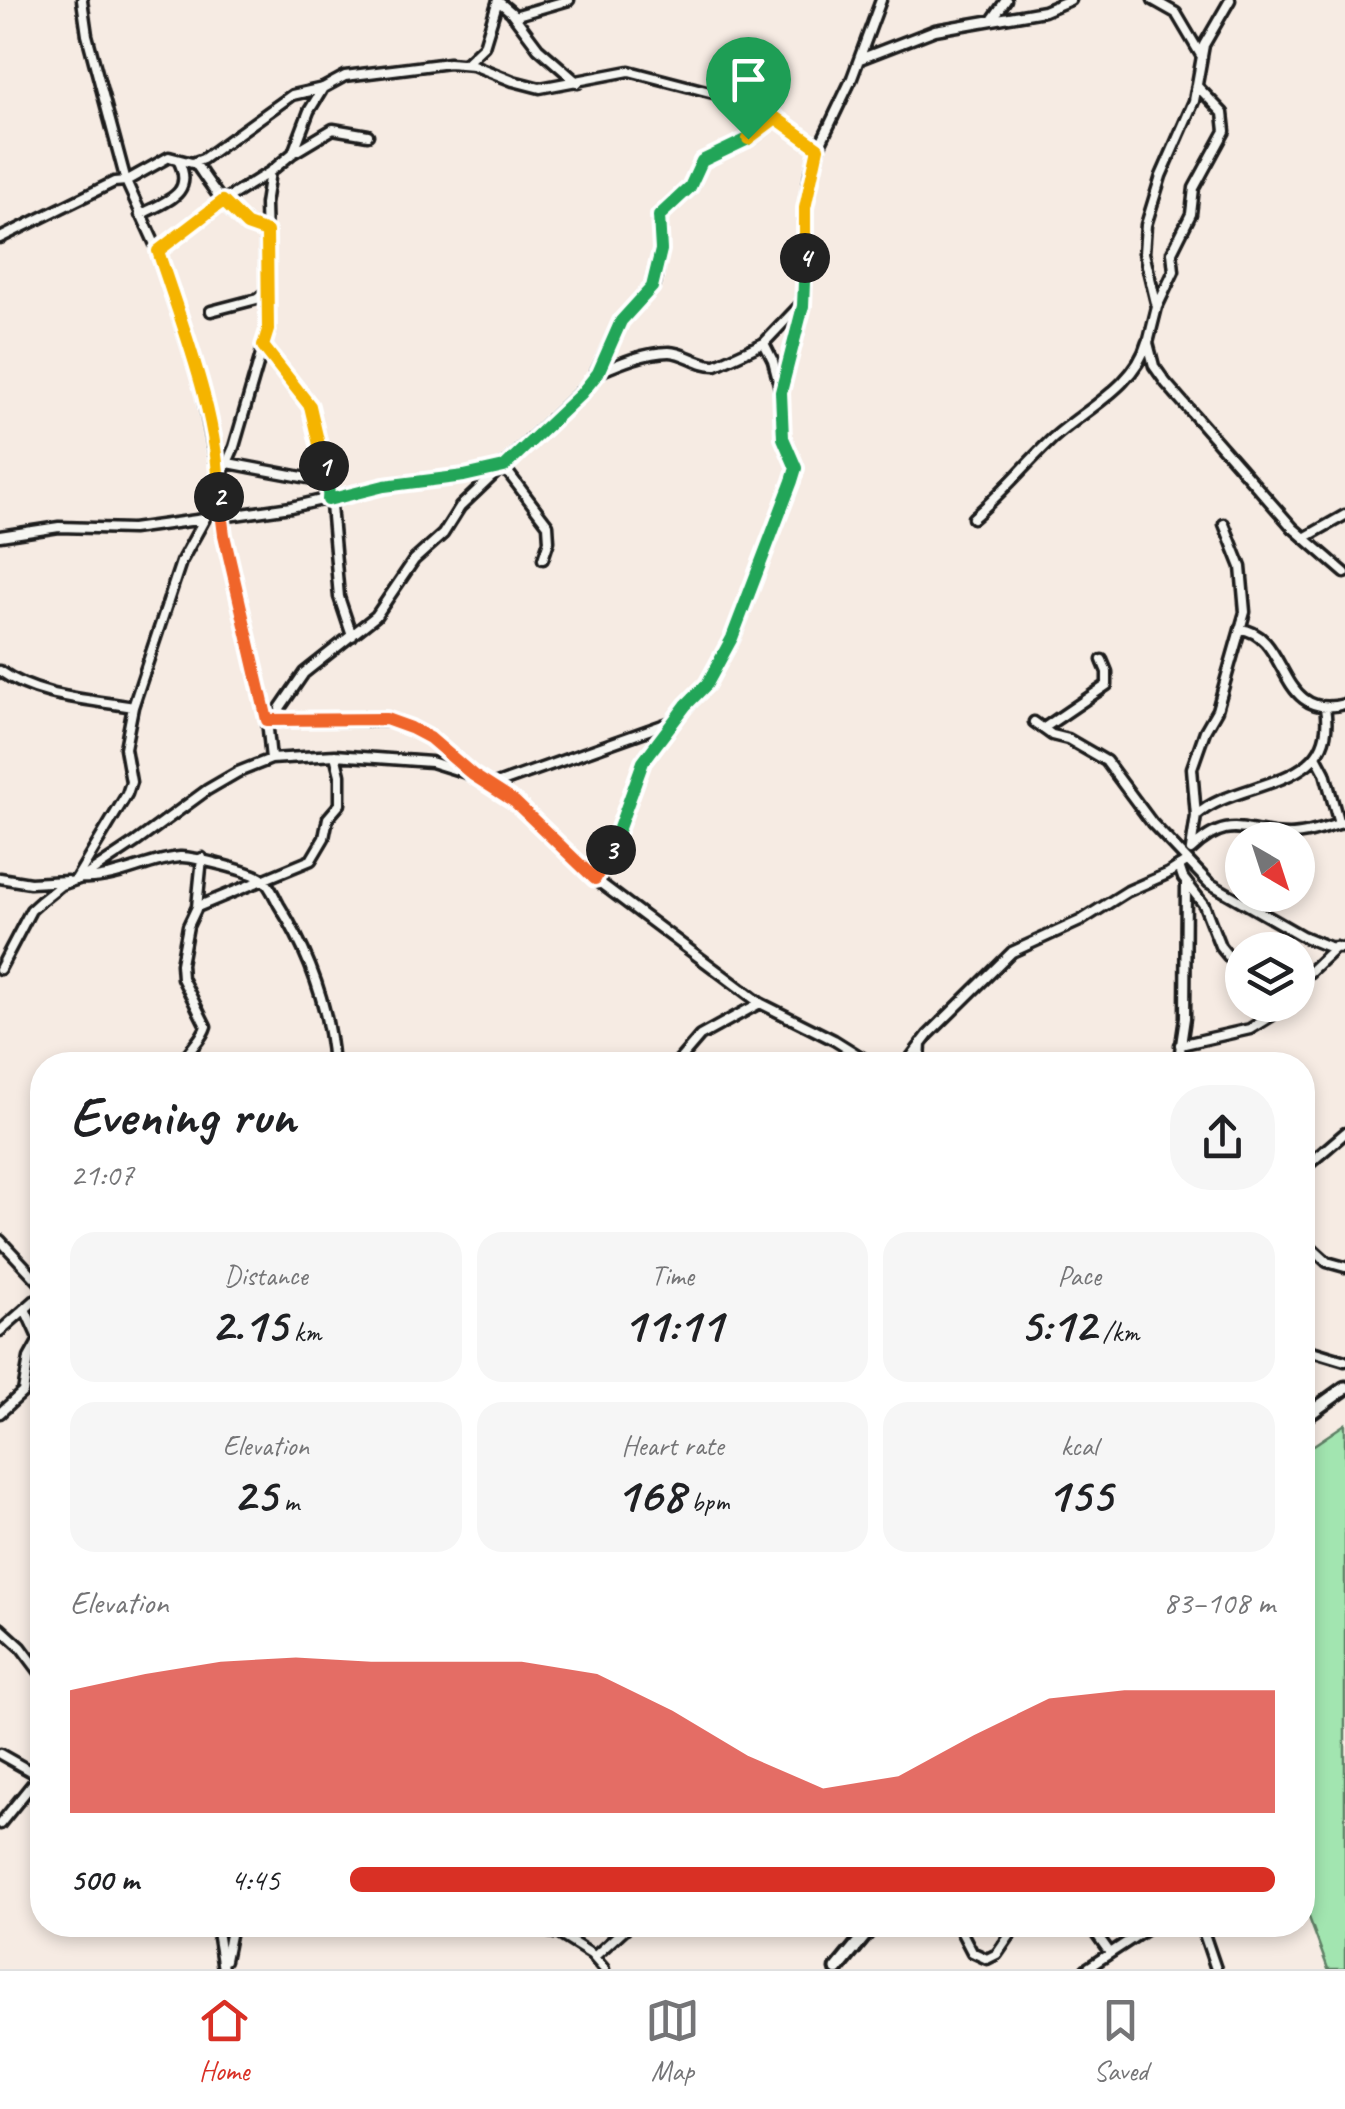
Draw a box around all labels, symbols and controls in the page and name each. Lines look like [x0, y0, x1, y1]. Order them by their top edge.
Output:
pin [706, 37, 791, 140]
icon: arrive [721, 52, 776, 107]
pin: 4 [780, 233, 830, 283]
text: 4 [799, 240, 811, 275]
pin: 1 [299, 441, 349, 491]
text: 1 [318, 448, 330, 483]
pin: 2 [194, 472, 244, 522]
text: 2 [213, 479, 225, 514]
north arrow [1225, 822, 1315, 912]
map controls [1225, 822, 1315, 1022]
pin: 3 [586, 825, 636, 875]
text: 3 [605, 832, 617, 867]
button: layers [1225, 932, 1315, 1022]
text: Evening run [70, 1081, 295, 1151]
button: share [1170, 1085, 1275, 1190]
text: 21:07 [70, 1154, 134, 1195]
text: Distance [224, 1258, 308, 1293]
text: Time [651, 1258, 694, 1293]
text: Pace [1058, 1258, 1101, 1293]
text: 2.15 [210, 1293, 287, 1356]
text: 11:11 [623, 1293, 722, 1356]
text: 5:12 [1019, 1293, 1096, 1356]
text: km [287, 1314, 321, 1349]
text: /km [1096, 1314, 1139, 1349]
text: Elevation [223, 1428, 309, 1463]
text: Heart rate [621, 1428, 724, 1463]
text: kcal [1061, 1428, 1098, 1463]
text: 25 [232, 1463, 277, 1526]
text: 168 [616, 1463, 684, 1526]
text: 155 [1046, 1463, 1112, 1526]
text: m [277, 1484, 299, 1519]
text: bpm [684, 1484, 729, 1519]
text: Elevation [70, 1582, 168, 1623]
text: 83–108 m [1163, 1582, 1275, 1623]
text: 500 m [70, 1859, 139, 1900]
text: 4:45 [230, 1859, 280, 1900]
tab: Home [197, 1993, 252, 2088]
tab: Map [645, 1993, 700, 2088]
tab: Saved [1093, 1993, 1148, 2088]

